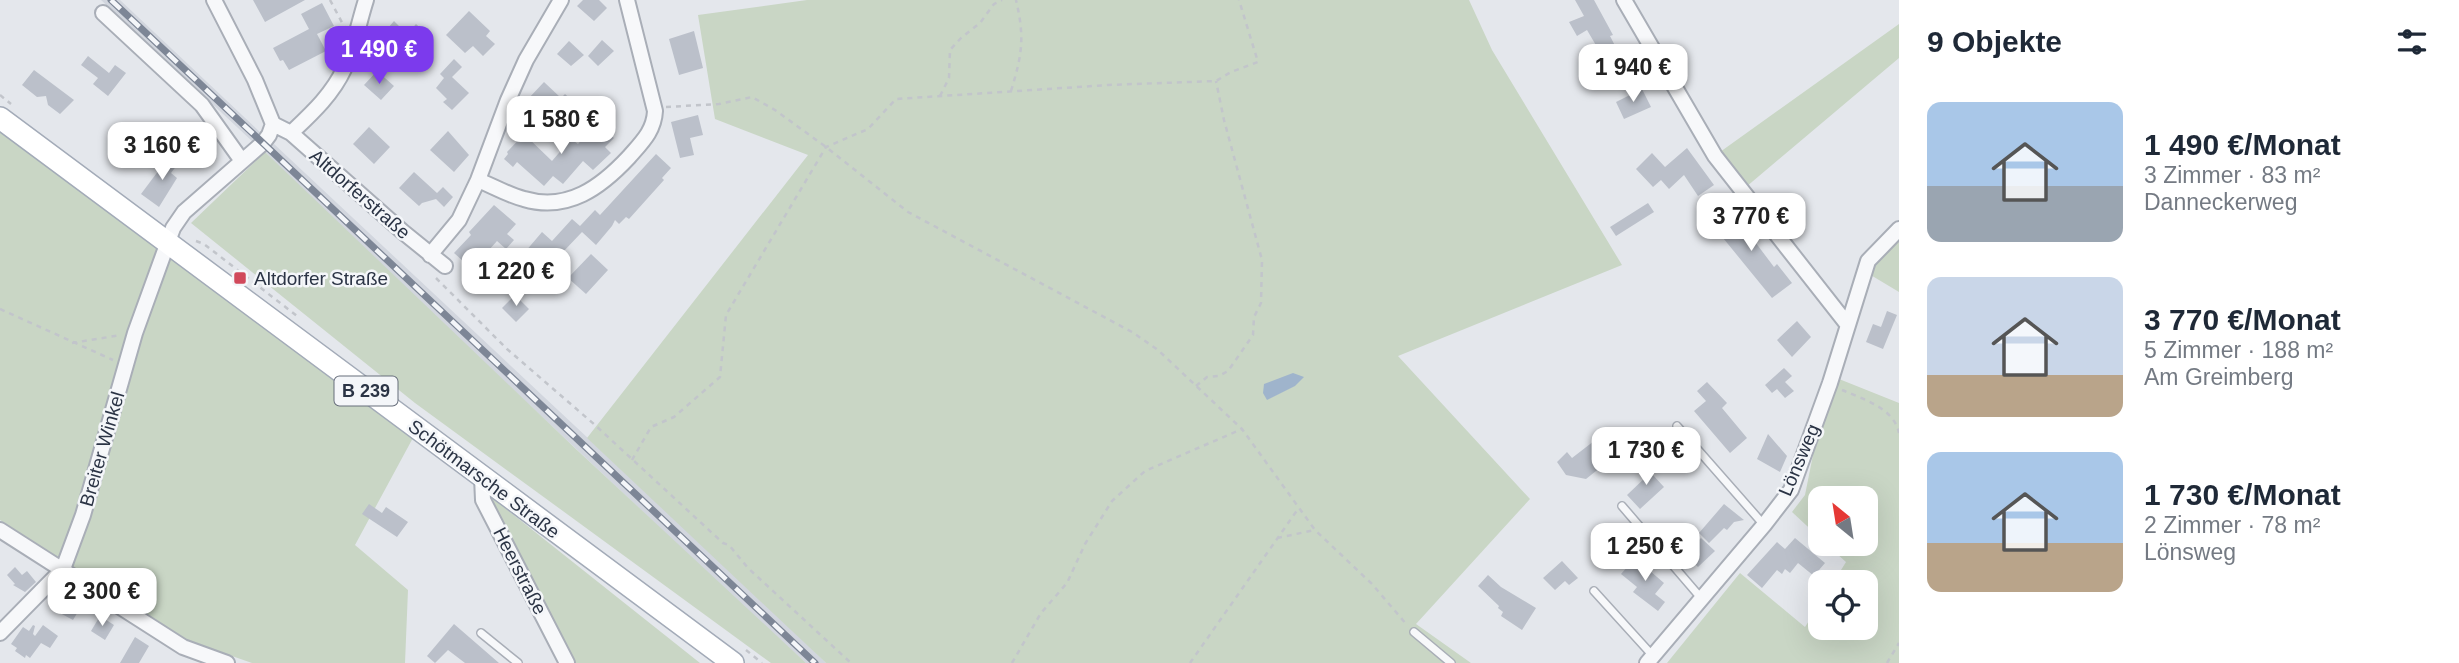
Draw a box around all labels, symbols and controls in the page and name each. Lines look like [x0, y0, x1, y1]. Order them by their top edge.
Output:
icon: filters [2393, 23, 2431, 61]
text: 9 Objekte [1927, 25, 2062, 58]
pin: 1 490 € [314, 27, 444, 86]
text: 1 490 € [341, 36, 417, 62]
pin: 1 940 € [1568, 44, 1698, 104]
text: 1 940 € [1595, 54, 1671, 80]
pin: 1 580 € [496, 96, 626, 156]
text: 1 580 € [523, 106, 599, 132]
pin: 3 160 € [97, 122, 227, 182]
text: 1 490 €/Monat [2144, 128, 2341, 161]
icon: home [1983, 130, 2067, 214]
text: 3 160 € [124, 132, 200, 158]
street label: Altdorferstraße [306, 145, 414, 243]
text: 3 Zimmer · 83 m² [2144, 162, 2320, 188]
text: Danneckerweg [2144, 189, 2297, 215]
pin: 3 770 € [1686, 194, 1816, 253]
text: 3 770 € [1713, 203, 1789, 229]
pin: 1 220 € [451, 248, 581, 308]
text: 1 220 € [478, 258, 554, 284]
place label: Altdorfer Straße [254, 268, 388, 289]
marker: Altdorfer Straße [232, 270, 248, 286]
text: 3 770 €/Monat [2144, 303, 2341, 336]
icon: home [1983, 305, 2067, 389]
text: 5 Zimmer · 188 m² [2144, 337, 2333, 363]
text: Am Greimberg [2144, 364, 2294, 390]
road number: B 239 [334, 376, 398, 405]
street label: Breiter Winkel [76, 389, 128, 509]
street label: Schötmarsche Straße [404, 415, 564, 543]
street label: Lönsweg [1774, 421, 1824, 499]
pin: 1 730 € [1581, 428, 1711, 487]
text: 1 730 € [1608, 437, 1684, 463]
text: 1 730 €/Monat [2144, 478, 2341, 511]
icon: home [1983, 480, 2067, 564]
north arrow [1808, 486, 1878, 556]
map controls [1808, 486, 1878, 640]
text: 2 Zimmer · 78 m² [2144, 512, 2320, 538]
street label: Heerstraße [489, 524, 551, 618]
pin: 1 250 € [1580, 524, 1710, 583]
text: 1 250 € [1607, 533, 1683, 559]
text: Lönsweg [2144, 539, 2236, 565]
pin: 2 300 € [37, 568, 167, 628]
button: locate [1808, 570, 1878, 640]
text: 2 300 € [64, 578, 140, 604]

